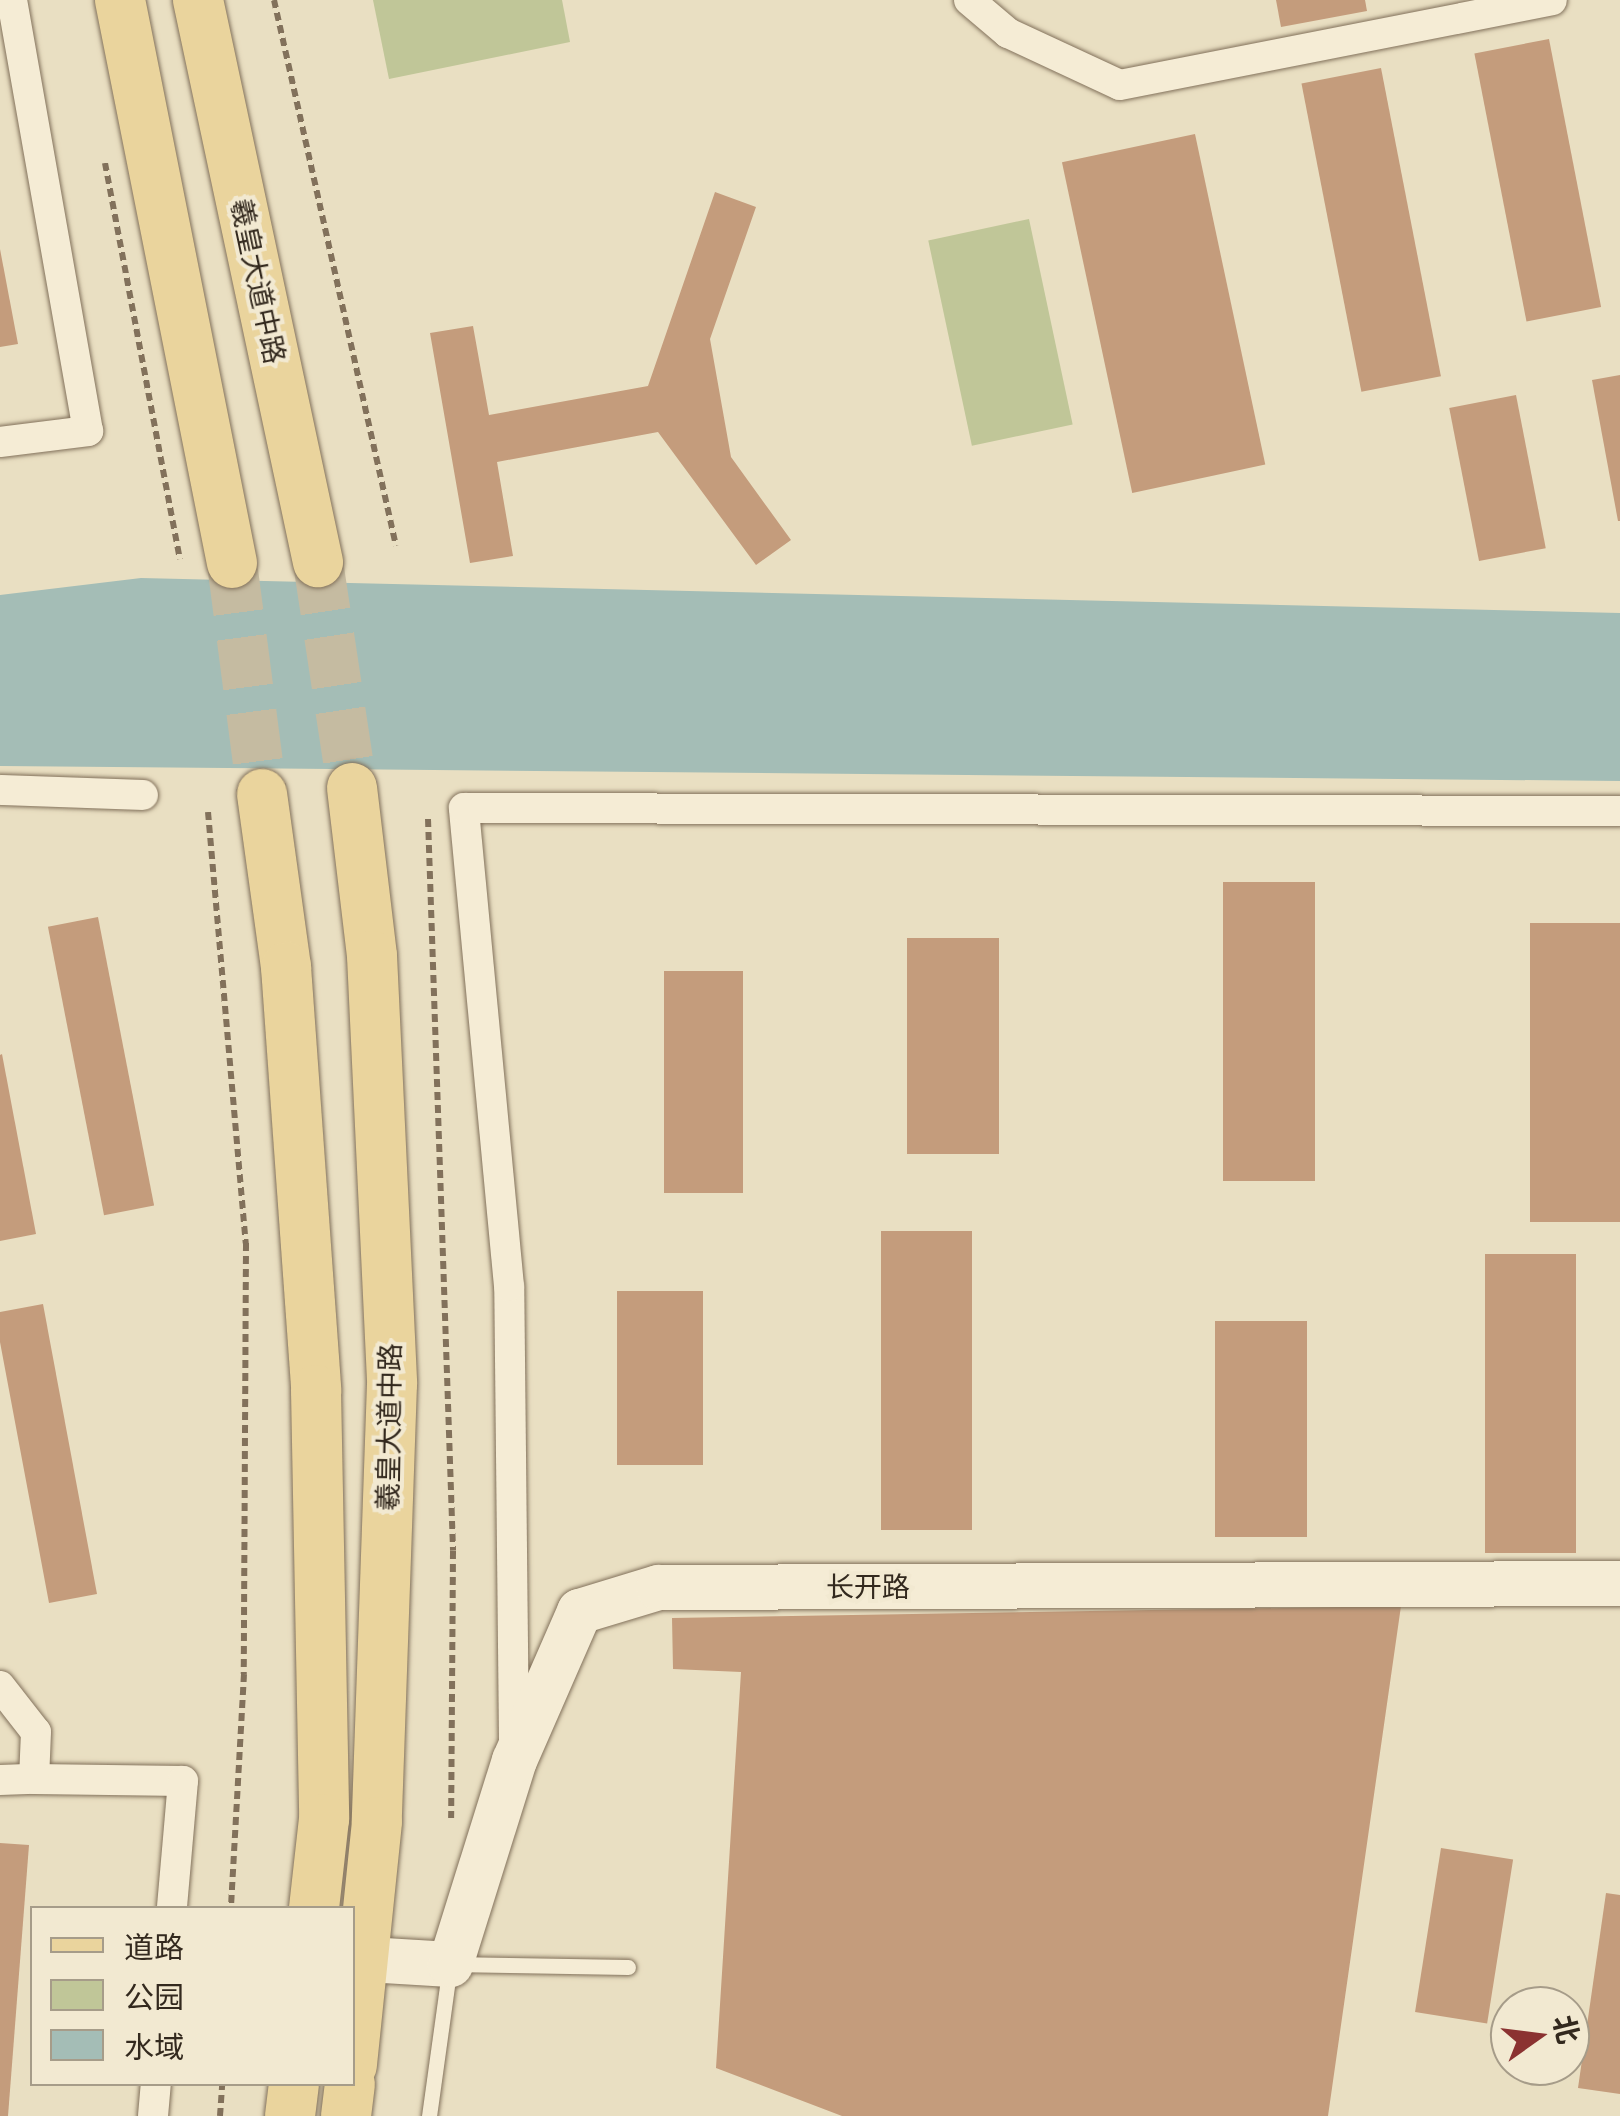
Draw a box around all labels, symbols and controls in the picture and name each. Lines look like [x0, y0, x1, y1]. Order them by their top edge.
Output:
street label: 羲皇大道中路 [225, 195, 293, 367]
street label: 羲皇大道中路 [370, 1343, 406, 1511]
street label: 长开路 [826, 1569, 910, 1603]
legend [30, 1906, 355, 2086]
text: 道路 [124, 1926, 184, 1967]
text: 公园 [124, 1976, 184, 2017]
north arrow [1490, 1986, 1590, 2086]
text: 北 [1545, 2011, 1589, 2047]
text: 水域 [124, 2026, 184, 2067]

